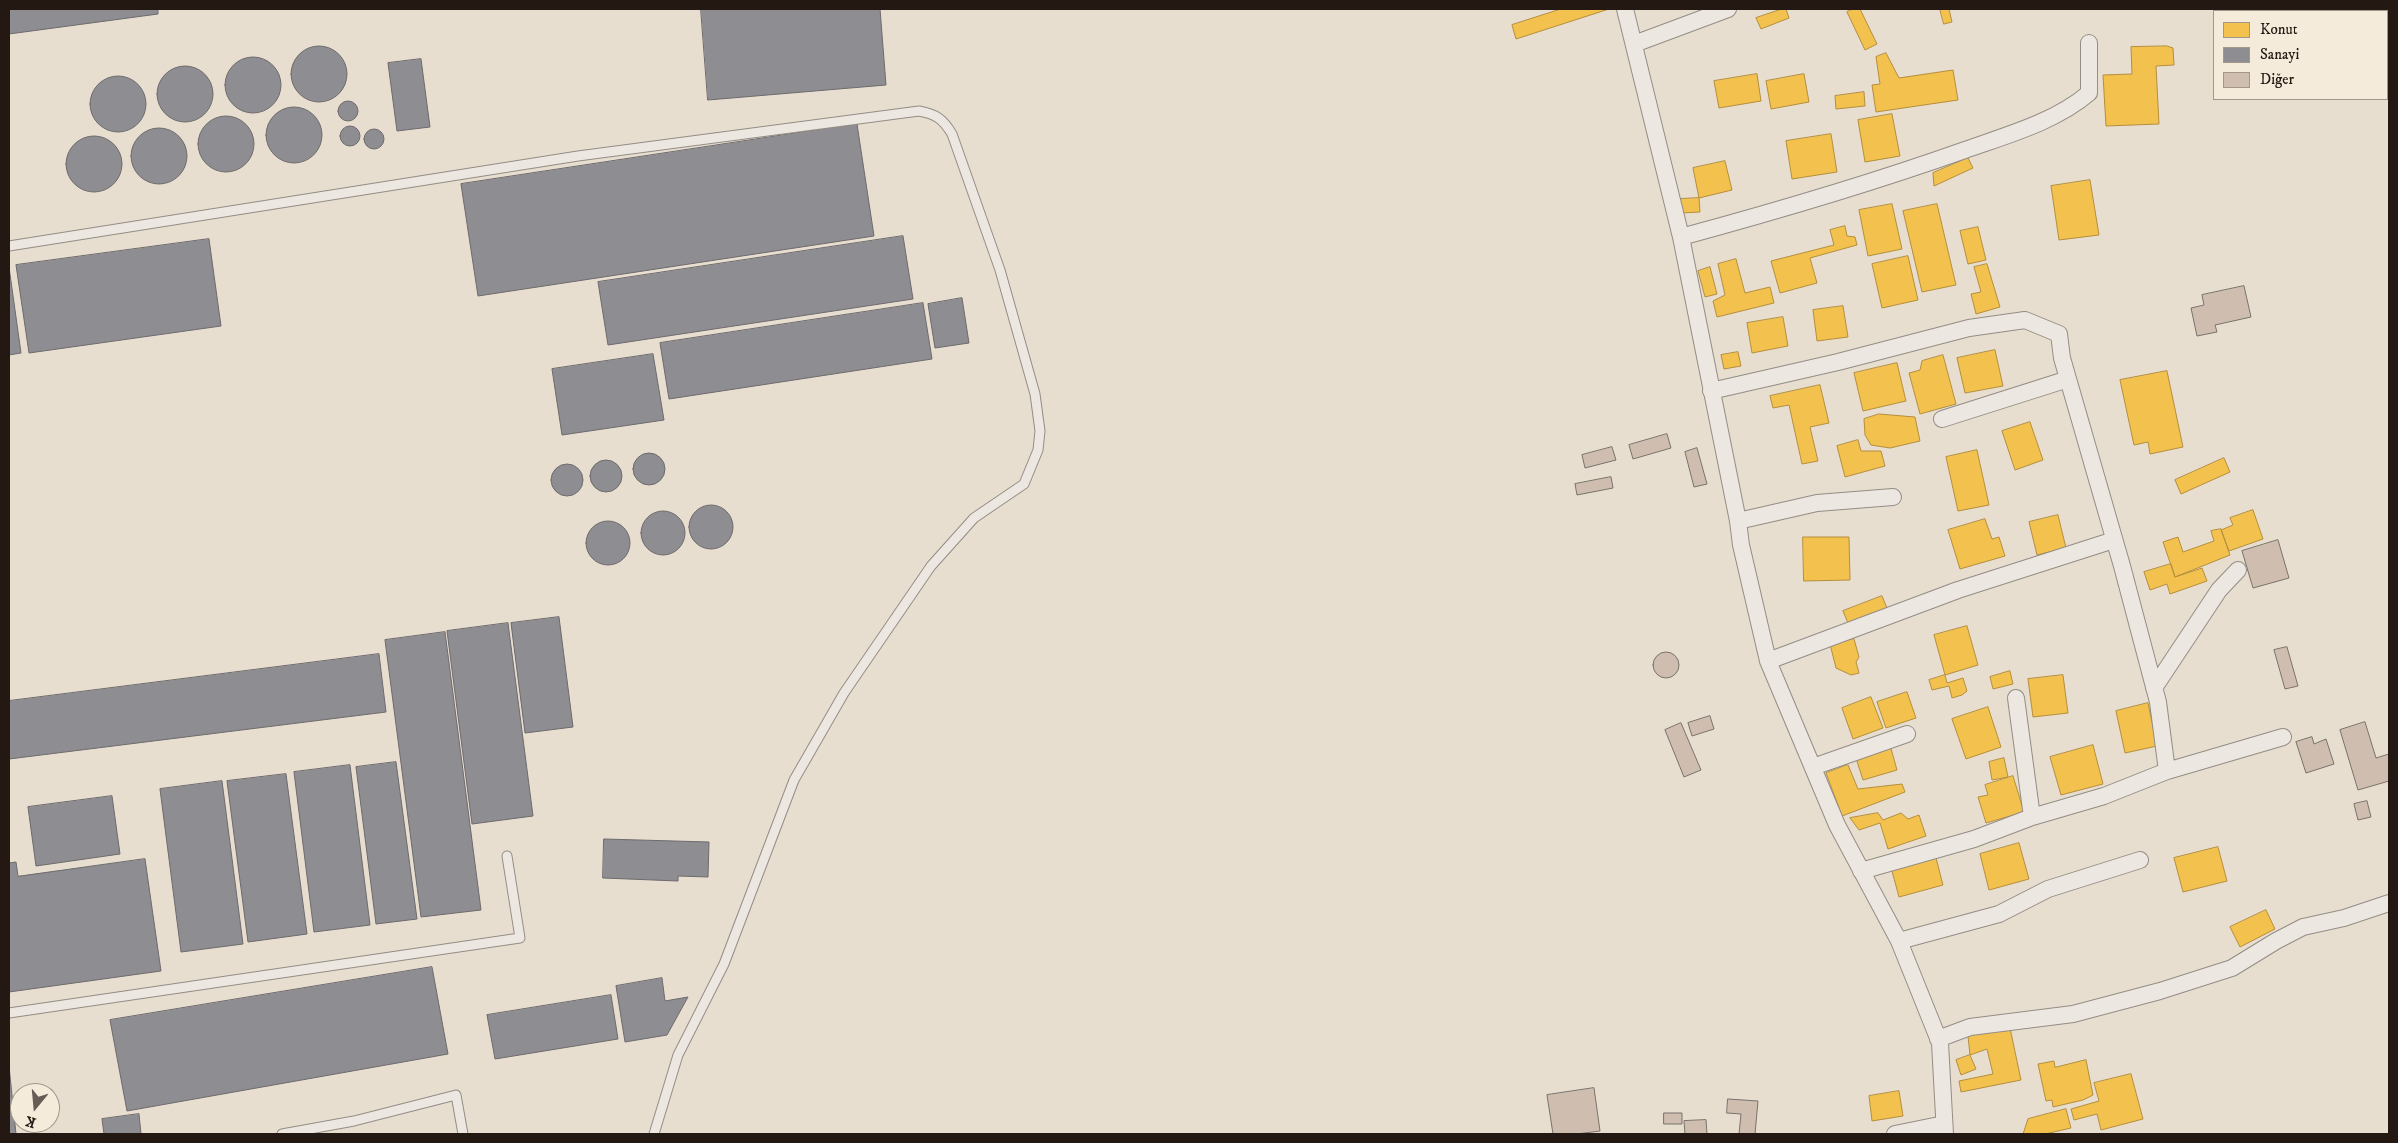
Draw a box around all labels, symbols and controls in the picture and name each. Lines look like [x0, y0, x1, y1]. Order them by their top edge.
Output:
legend [2213, 10, 2388, 100]
text: Konut [2260, 20, 2298, 39]
text: Sanayi [2260, 45, 2299, 64]
text: Diğer [2260, 70, 2294, 89]
north arrow [10, 1083, 60, 1133]
text: K [24, 1111, 38, 1131]

